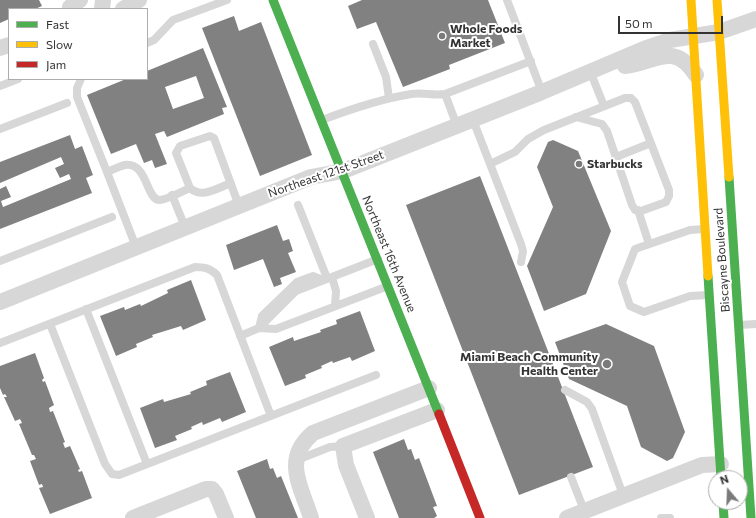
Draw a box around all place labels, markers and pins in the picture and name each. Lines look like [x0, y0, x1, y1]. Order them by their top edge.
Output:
place label: Whole Foods Market [450, 22, 522, 50]
marker: Whole Foods Market [437, 31, 447, 41]
place label: Starbucks [587, 157, 643, 171]
marker: Starbucks [574, 159, 584, 169]
place label: Miami Beach Community Health Center [460, 350, 598, 378]
marker: Miami Beach Community Health Center [601, 358, 613, 370]

